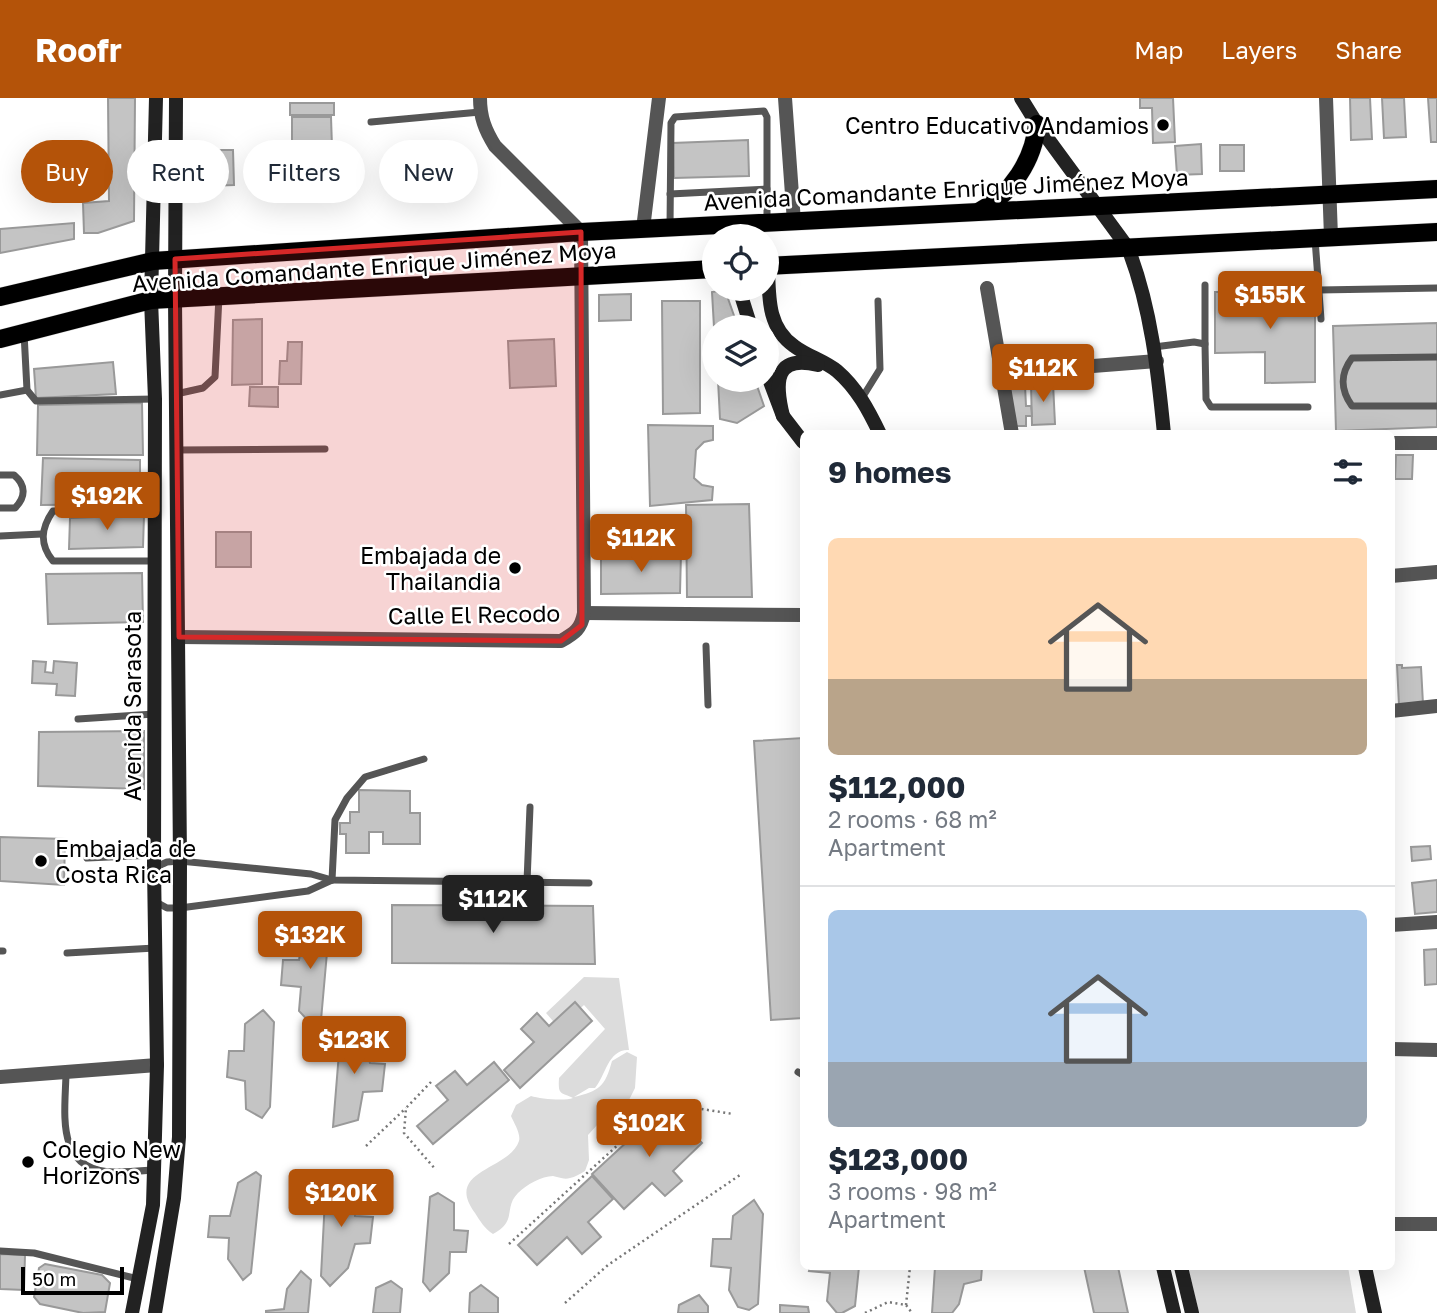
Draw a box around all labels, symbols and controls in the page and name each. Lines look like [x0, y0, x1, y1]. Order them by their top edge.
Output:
text: Roofr [35, 30, 122, 69]
text: Map [1134, 35, 1183, 64]
text: Layers [1221, 35, 1297, 64]
text: Share [1335, 35, 1402, 64]
place label: Centro Educativo Andamios [845, 111, 1149, 139]
marker: Centro Educativo Andamios [1155, 117, 1171, 133]
chip: Buy [21, 140, 113, 203]
chip: Rent [127, 140, 229, 203]
chip: Filters [243, 140, 365, 203]
chip: New [379, 140, 478, 203]
street label: Avenida Comandante Enrique Jiménez Moya [703, 162, 1189, 216]
map controls [702, 224, 779, 392]
button: locate [702, 224, 779, 301]
street label: Avenida Comandante Enrique Jiménez Moya [131, 235, 617, 297]
pin: $155K [1221, 272, 1319, 331]
text: $155K [1234, 280, 1306, 308]
button: layers [702, 315, 779, 392]
pin: $112K [994, 344, 1092, 404]
text: $112K [1008, 353, 1078, 381]
icon: filters [1329, 453, 1367, 491]
text: 9 homes [828, 454, 951, 490]
pin: $192K [58, 472, 156, 532]
text: $192K [71, 481, 143, 509]
pin: $112K [592, 514, 690, 574]
text: $112K [606, 523, 676, 551]
place label: Embajada de Thailandia [360, 541, 501, 595]
marker: Embajada de Thailandia [507, 560, 523, 576]
icon: home [1035, 584, 1161, 710]
street label: Calle El Recodo [388, 598, 560, 630]
street label: Avenida Sarasota [118, 611, 146, 801]
text: $112,000 [828, 769, 965, 805]
text: 2 rooms · 68 m² [828, 805, 997, 833]
text: Apartment [828, 833, 946, 861]
place label: Embajada de Costa Rica [55, 834, 196, 888]
marker: Embajada de Costa Rica [33, 853, 49, 869]
pin: $112K [444, 876, 542, 935]
text: $112K [458, 884, 528, 912]
pin: $132K [261, 912, 359, 971]
text: $132K [274, 920, 346, 948]
icon: home [1035, 956, 1161, 1082]
pin: $123K [305, 1016, 403, 1076]
text: $123K [318, 1025, 390, 1053]
pin: $102K [600, 1100, 698, 1159]
text: $102K [613, 1108, 685, 1136]
place label: Colegio New Horizons [42, 1135, 181, 1189]
text: $123,000 [828, 1141, 968, 1177]
marker: Colegio New Horizons [20, 1154, 36, 1170]
pin: $120K [292, 1170, 390, 1229]
text: 3 rooms · 98 m² [828, 1177, 997, 1205]
text: $120K [305, 1178, 377, 1206]
text: Apartment [828, 1205, 946, 1233]
scale bar [21, 1264, 124, 1296]
text: 50 m [32, 1267, 76, 1290]

